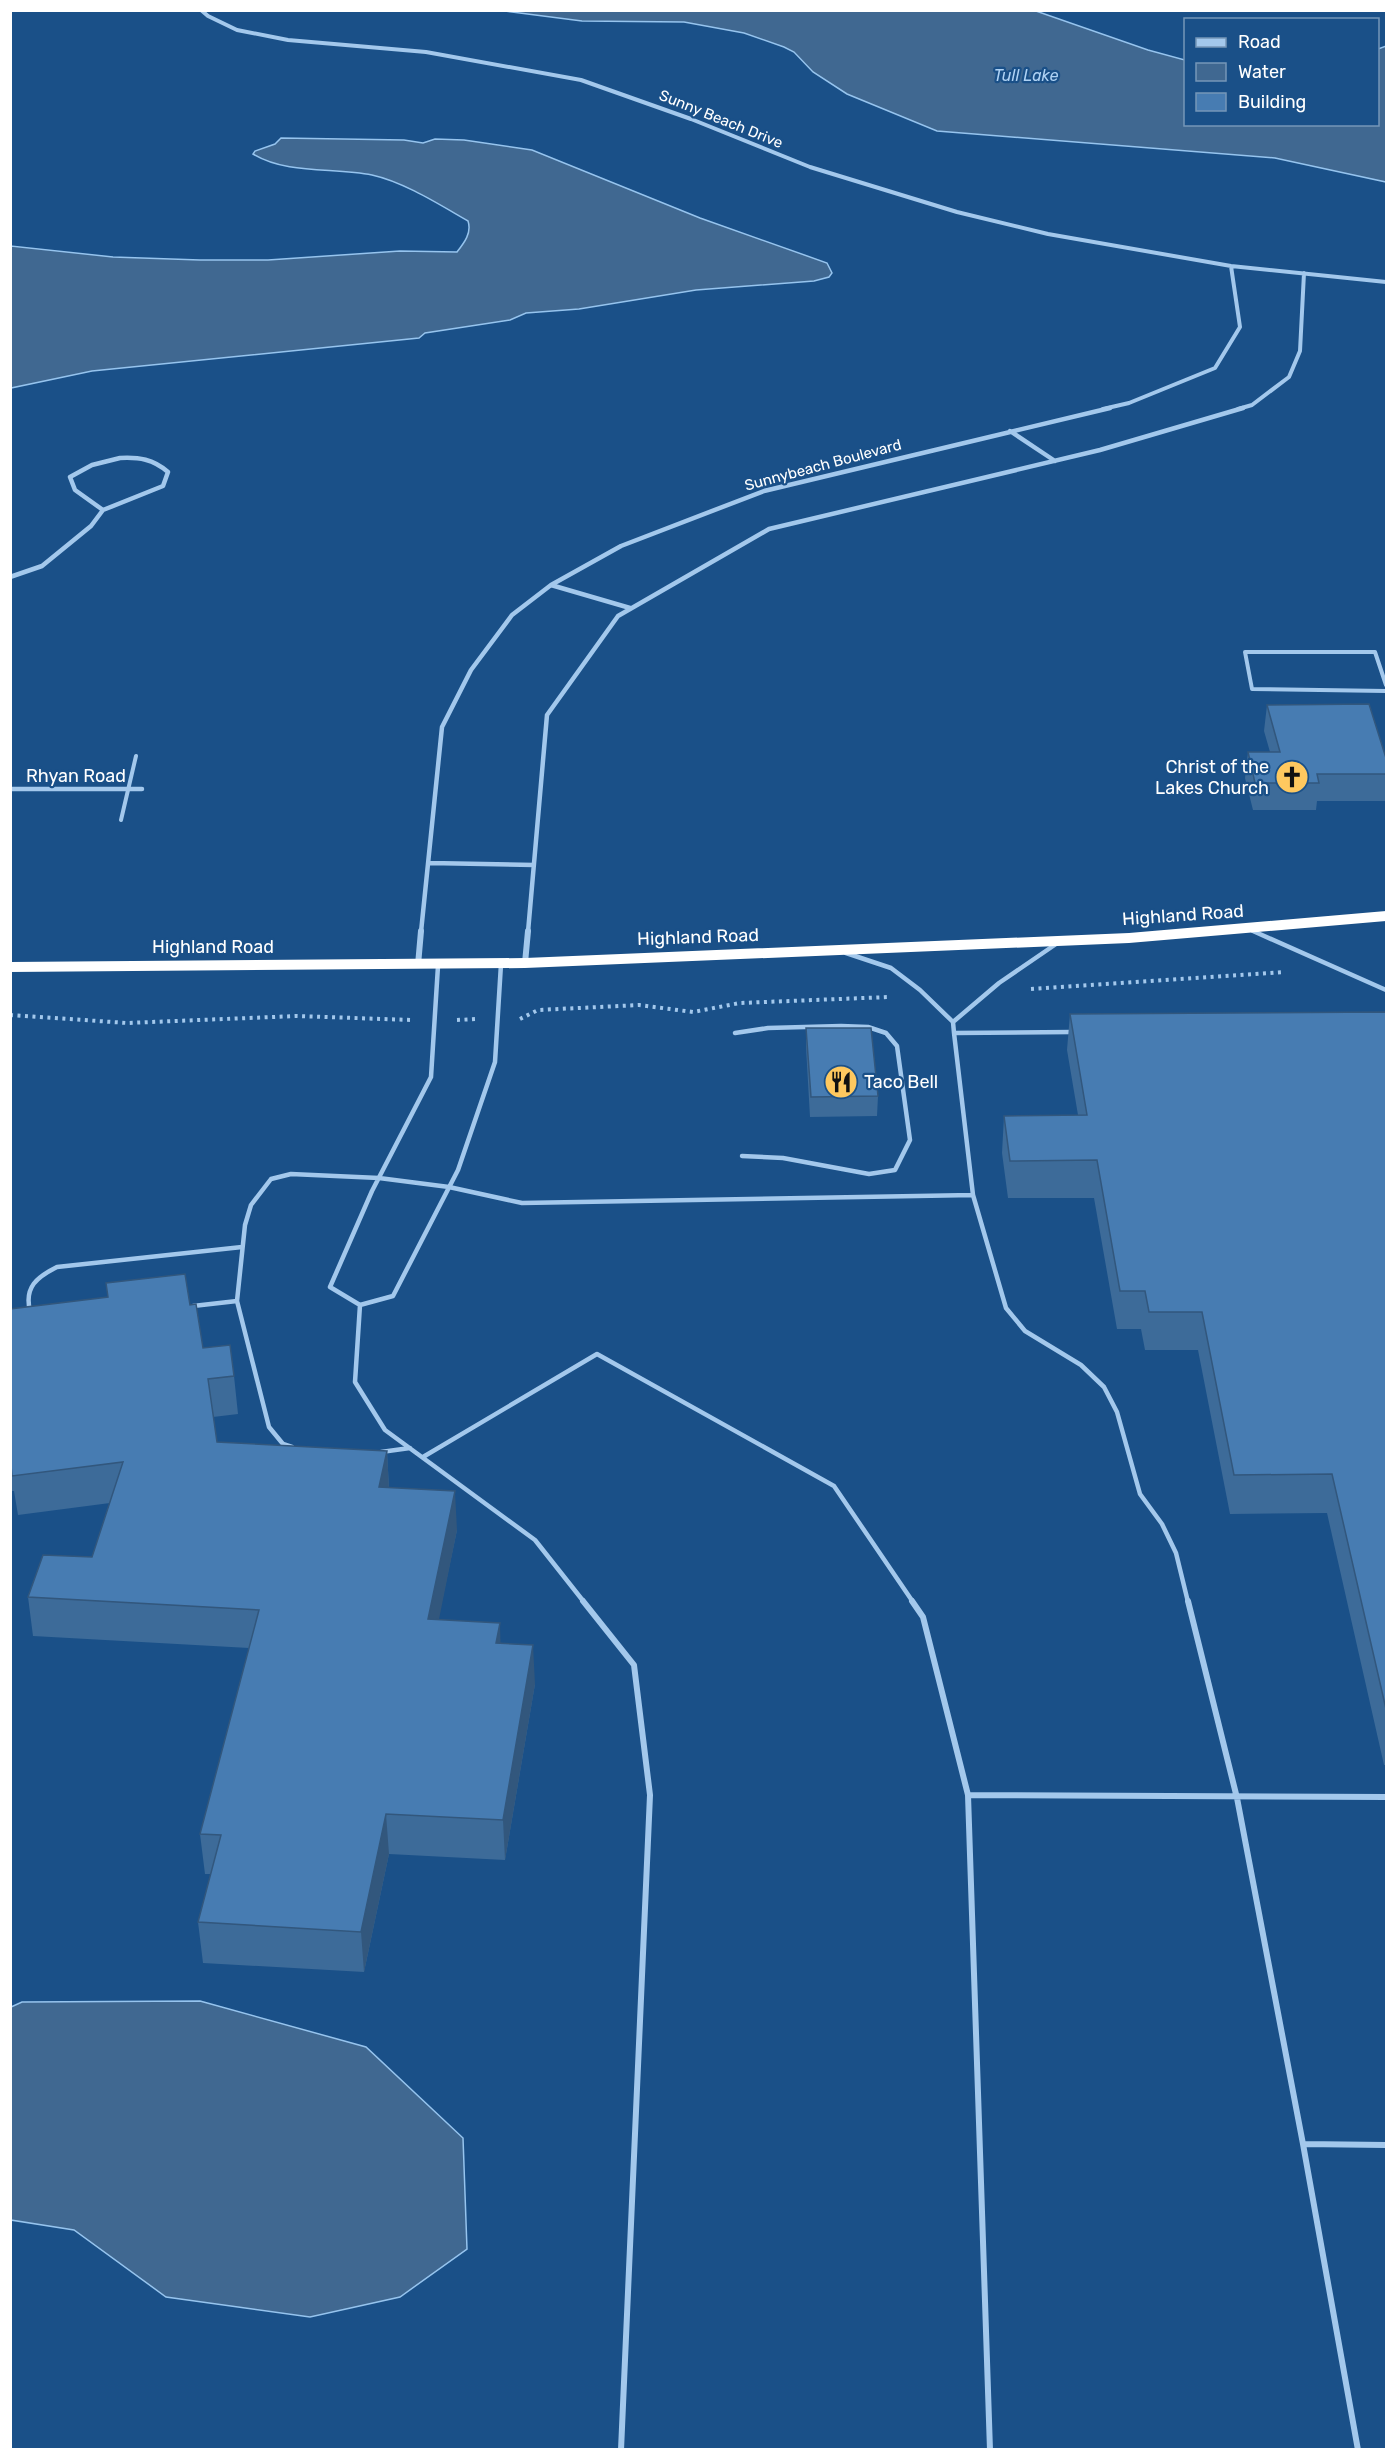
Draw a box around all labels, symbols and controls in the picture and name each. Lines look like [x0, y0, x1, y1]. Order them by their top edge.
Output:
legend [1184, 18, 1379, 126]
text: Road [1238, 31, 1281, 53]
text: Water [1238, 61, 1286, 83]
water label: Tull Lake [994, 66, 1058, 85]
street label: Sunny Beach Drive [657, 86, 785, 152]
text: Building [1238, 91, 1306, 113]
street label: Sunnybeach Boulevard [743, 435, 903, 495]
place label: Christ of the Lakes Church [1155, 756, 1269, 799]
church icon: Christ of the Lakes Church [1274, 759, 1310, 795]
street label: Rhyan Road [26, 765, 126, 787]
street label: Highland Road [1121, 900, 1245, 930]
street label: Highland Road [637, 924, 759, 950]
street label: Highland Road [152, 936, 274, 958]
restaurant icon: Taco Bell [823, 1064, 859, 1100]
place label: Taco Bell [864, 1071, 938, 1093]

